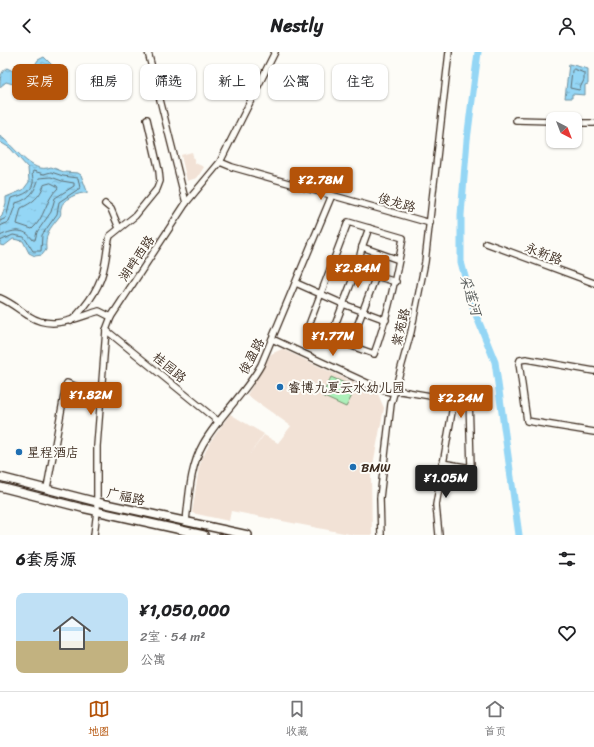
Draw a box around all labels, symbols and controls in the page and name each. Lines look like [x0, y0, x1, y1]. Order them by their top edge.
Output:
text: Nestly [271, 10, 323, 42]
icon: back [16, 15, 38, 37]
icon: person [556, 15, 578, 37]
chip: 买房 [12, 64, 68, 100]
chip: 租房 [76, 64, 132, 100]
chip: 筛选 [140, 64, 196, 100]
chip: 新上 [204, 64, 260, 100]
chip: 公寓 [268, 64, 324, 100]
chip: 住宅 [332, 64, 388, 100]
north arrow [546, 112, 582, 148]
map controls [546, 112, 582, 148]
pin: ¥2.78M [288, 167, 354, 201]
text: ¥2.78M [299, 168, 343, 191]
street label: 俊龙路 [375, 186, 419, 219]
street label: 湖畔西路 [112, 230, 160, 286]
street label: 永新路 [521, 236, 566, 271]
pin: ¥2.84M [325, 255, 391, 289]
text: ¥2.84M [335, 256, 381, 279]
water label: 采莲河 [452, 271, 489, 321]
street label: 紫苑路 [385, 305, 416, 349]
pin: ¥1.77M [300, 323, 366, 357]
text: ¥1.77M [312, 324, 354, 347]
street label: 俊盈路 [232, 334, 271, 379]
street label: 桂园路 [147, 346, 192, 389]
place label: 睿博九夏云水幼儿园 [288, 376, 405, 399]
pin: ¥1.82M [58, 382, 124, 416]
marker: 睿博九夏云水幼儿园 [275, 382, 285, 392]
text: ¥1.82M [70, 383, 112, 406]
pin: ¥2.24M [428, 385, 494, 419]
text: ¥2.24M [439, 386, 483, 409]
place label: 星程酒店 [27, 441, 79, 464]
marker: 星程酒店 [14, 447, 24, 457]
place label: BMW [361, 456, 391, 479]
marker: BMW [348, 462, 358, 472]
pin: ¥1.05M [413, 465, 479, 499]
text: ¥1.05M [424, 466, 468, 489]
street label: 广福路 [104, 481, 147, 512]
text: 6套房源 [16, 544, 77, 574]
icon: filters [556, 548, 578, 570]
text: ¥1,050,000 [140, 595, 230, 625]
icon: home [48, 609, 96, 657]
icon: heart [556, 622, 578, 644]
text: 2室 · 54 m² [140, 625, 205, 648]
text: 公寓 [140, 648, 166, 671]
tab: 地图 [88, 698, 110, 741]
tab: 收藏 [286, 698, 308, 741]
tab: 首页 [484, 698, 506, 741]

